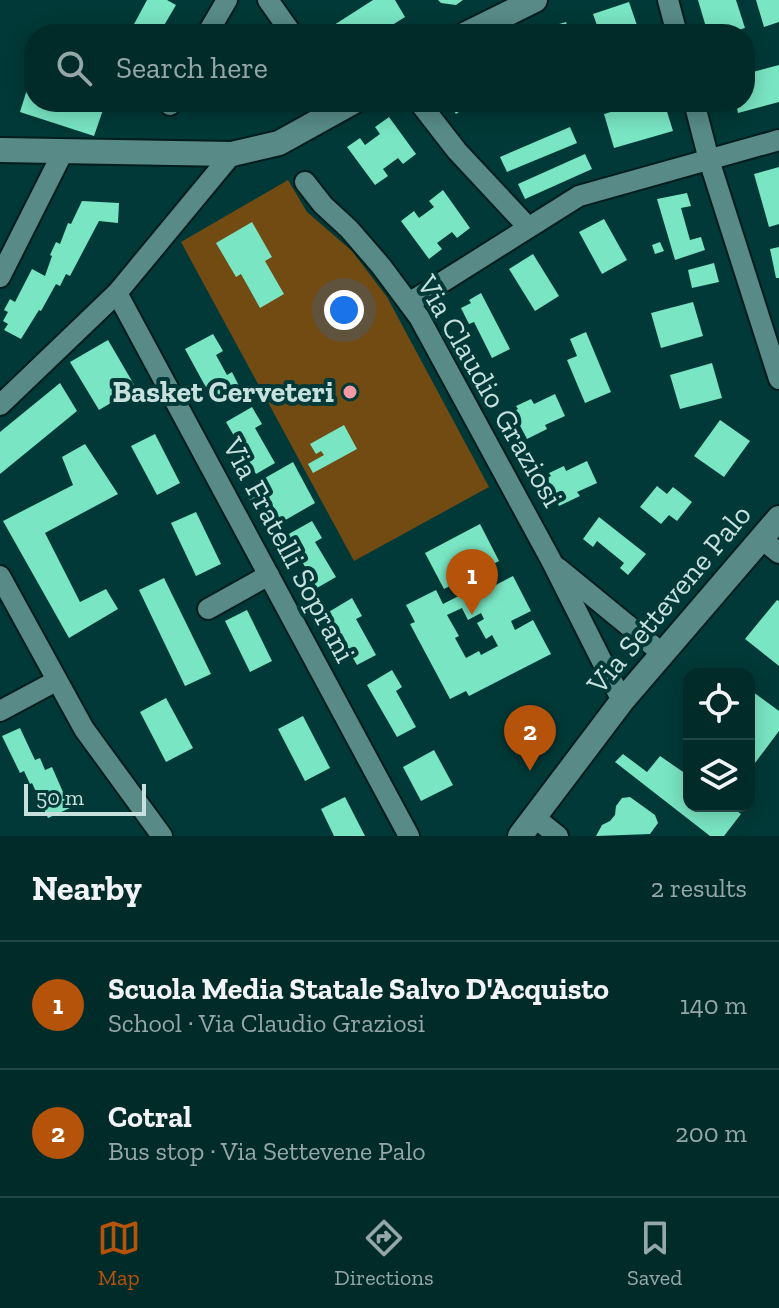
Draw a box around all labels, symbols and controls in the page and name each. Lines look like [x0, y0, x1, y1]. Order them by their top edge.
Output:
search box [24, 24, 755, 112]
icon: search [52, 46, 96, 90]
text: Search here [116, 50, 268, 86]
street label: Via Claudio Graziosi [409, 268, 571, 513]
your location [324, 290, 364, 330]
place label: Basket Cerveteri [112, 374, 334, 410]
marker: Basket Cerveteri [341, 383, 359, 401]
street label: Via Fratelli Soprani [214, 431, 363, 669]
street label: Via Settevene Palo [579, 497, 759, 702]
pin: 1 [446, 549, 498, 615]
map controls [683, 668, 755, 812]
button: locate [683, 668, 755, 740]
pin: 2 [504, 705, 556, 771]
button: layers [683, 740, 755, 812]
scale bar [24, 780, 146, 816]
text: 50 m [36, 784, 84, 811]
text: Nearby [32, 868, 142, 909]
text: 2 results [651, 872, 747, 904]
text: Scuola Media Statale Salvo D'Acquisto [108, 971, 609, 1007]
text: 1 [53, 989, 63, 1021]
text: 140 m [680, 989, 747, 1021]
text: School · Via Claudio Graziosi [108, 1007, 425, 1039]
text: Cotral [108, 1099, 192, 1135]
text: 2 [51, 1117, 65, 1149]
text: 200 m [675, 1117, 747, 1149]
text: Bus stop · Via Settevene Palo [108, 1135, 426, 1167]
tab: Map [97, 1216, 141, 1291]
tab: Directions [334, 1216, 434, 1291]
tab: Saved [627, 1216, 682, 1291]

